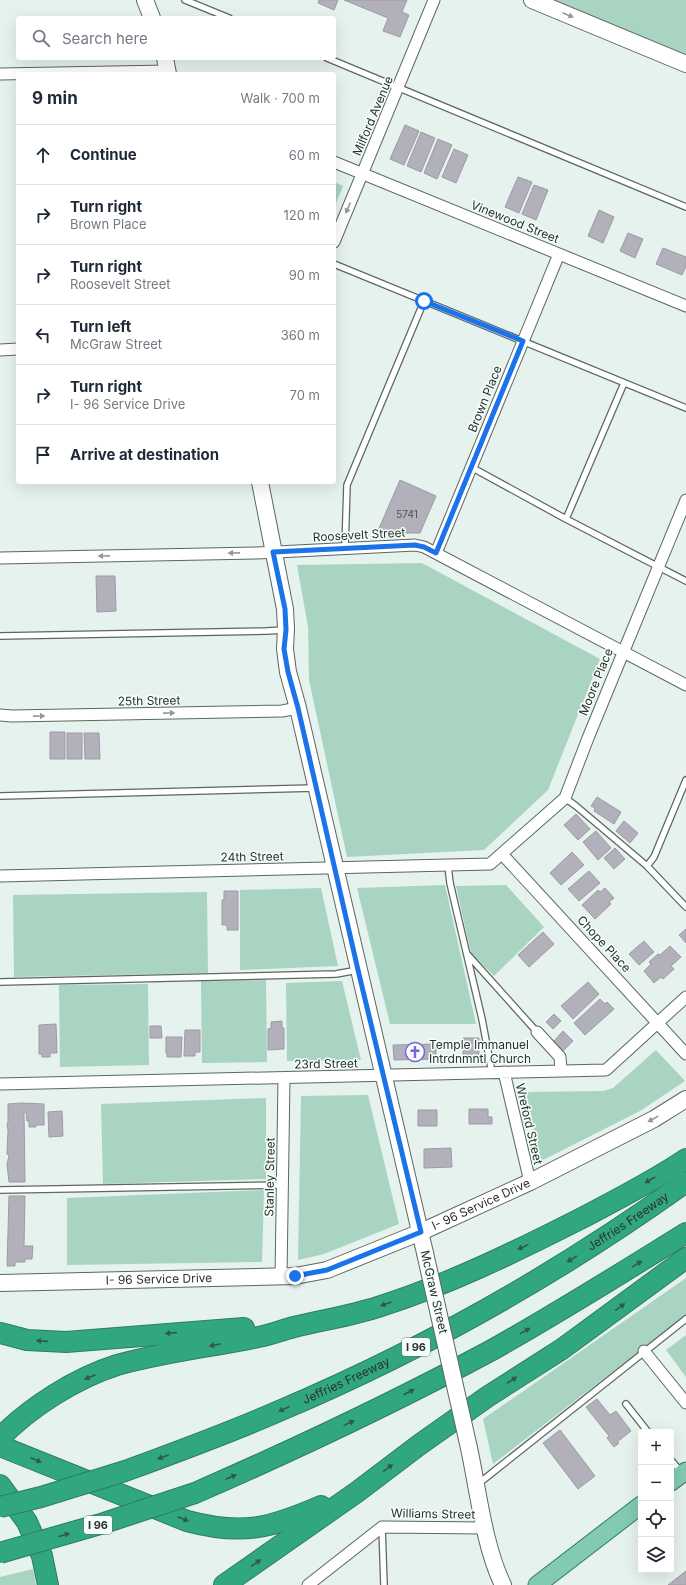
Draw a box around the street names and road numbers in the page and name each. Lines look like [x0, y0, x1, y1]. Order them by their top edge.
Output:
street label: Milford Avenue [349, 74, 396, 158]
street label: Vinewood Street [469, 197, 561, 246]
street label: Brown Place [464, 363, 505, 434]
street label: Roosevelt Street [312, 525, 406, 544]
street label: Moore Place [575, 646, 616, 718]
street label: 25th Street [117, 692, 181, 709]
street label: 24th Street [220, 848, 284, 865]
street label: Chope Place [574, 912, 634, 975]
street label: 23rd Street [294, 1055, 358, 1072]
street label: Wreford Street [513, 1082, 546, 1166]
street label: Stanley Street [261, 1137, 278, 1217]
street label: I- 96 Service Drive [429, 1175, 532, 1233]
street label: Jeffries Freeway [584, 1189, 671, 1254]
street label: McGraw Street [418, 1249, 451, 1335]
street label: I- 96 Service Drive [106, 1270, 212, 1287]
road number: I 96 [402, 1338, 430, 1356]
street label: Jeffries Freeway [300, 1353, 392, 1407]
street label: Williams Street [391, 1505, 475, 1522]
road number: I 96 [84, 1516, 112, 1534]

